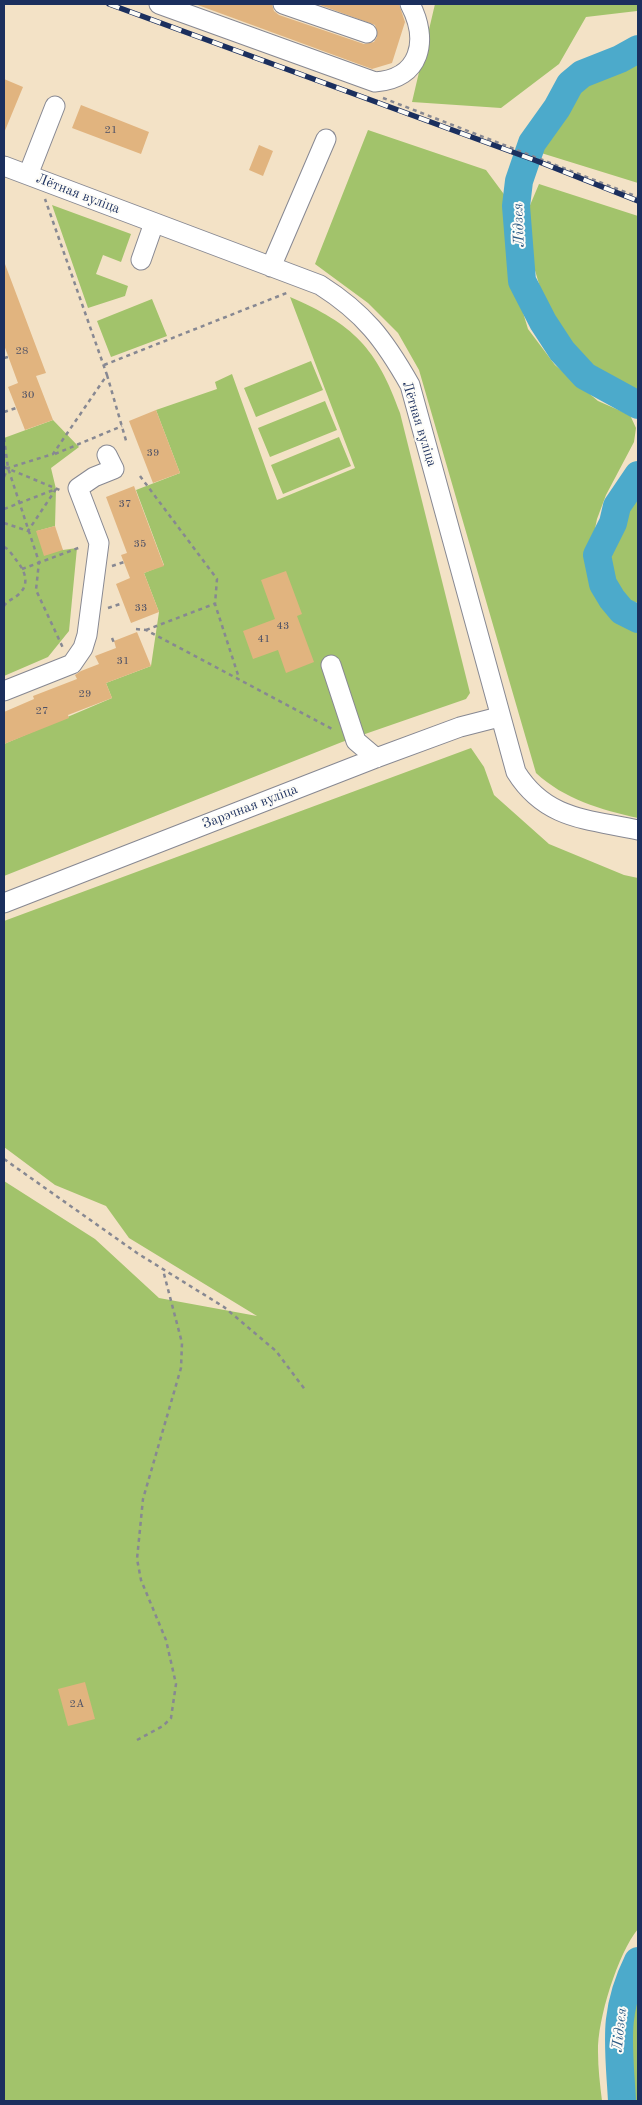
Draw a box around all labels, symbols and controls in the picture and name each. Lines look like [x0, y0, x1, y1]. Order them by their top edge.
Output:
house number: 21 [105, 123, 117, 137]
street label: Лётная вуліца [34, 170, 122, 218]
water label: Лідзея [509, 202, 529, 248]
house number: 28 [16, 344, 28, 358]
street label: Лётная вуліца [398, 379, 440, 469]
house number: 30 [22, 388, 34, 402]
house number: 39 [147, 446, 159, 460]
house number: 37 [119, 497, 131, 511]
house number: 35 [134, 537, 146, 551]
house number: 33 [135, 601, 147, 615]
house number: 43 [277, 619, 289, 633]
house number: 41 [258, 632, 270, 646]
house number: 31 [117, 654, 129, 668]
house number: 29 [79, 687, 91, 701]
house number: 27 [36, 704, 48, 718]
street label: Зарэчная вуліца [200, 781, 300, 833]
house number: 2А [70, 1697, 84, 1711]
water label: Лідзея [609, 2007, 631, 2053]

